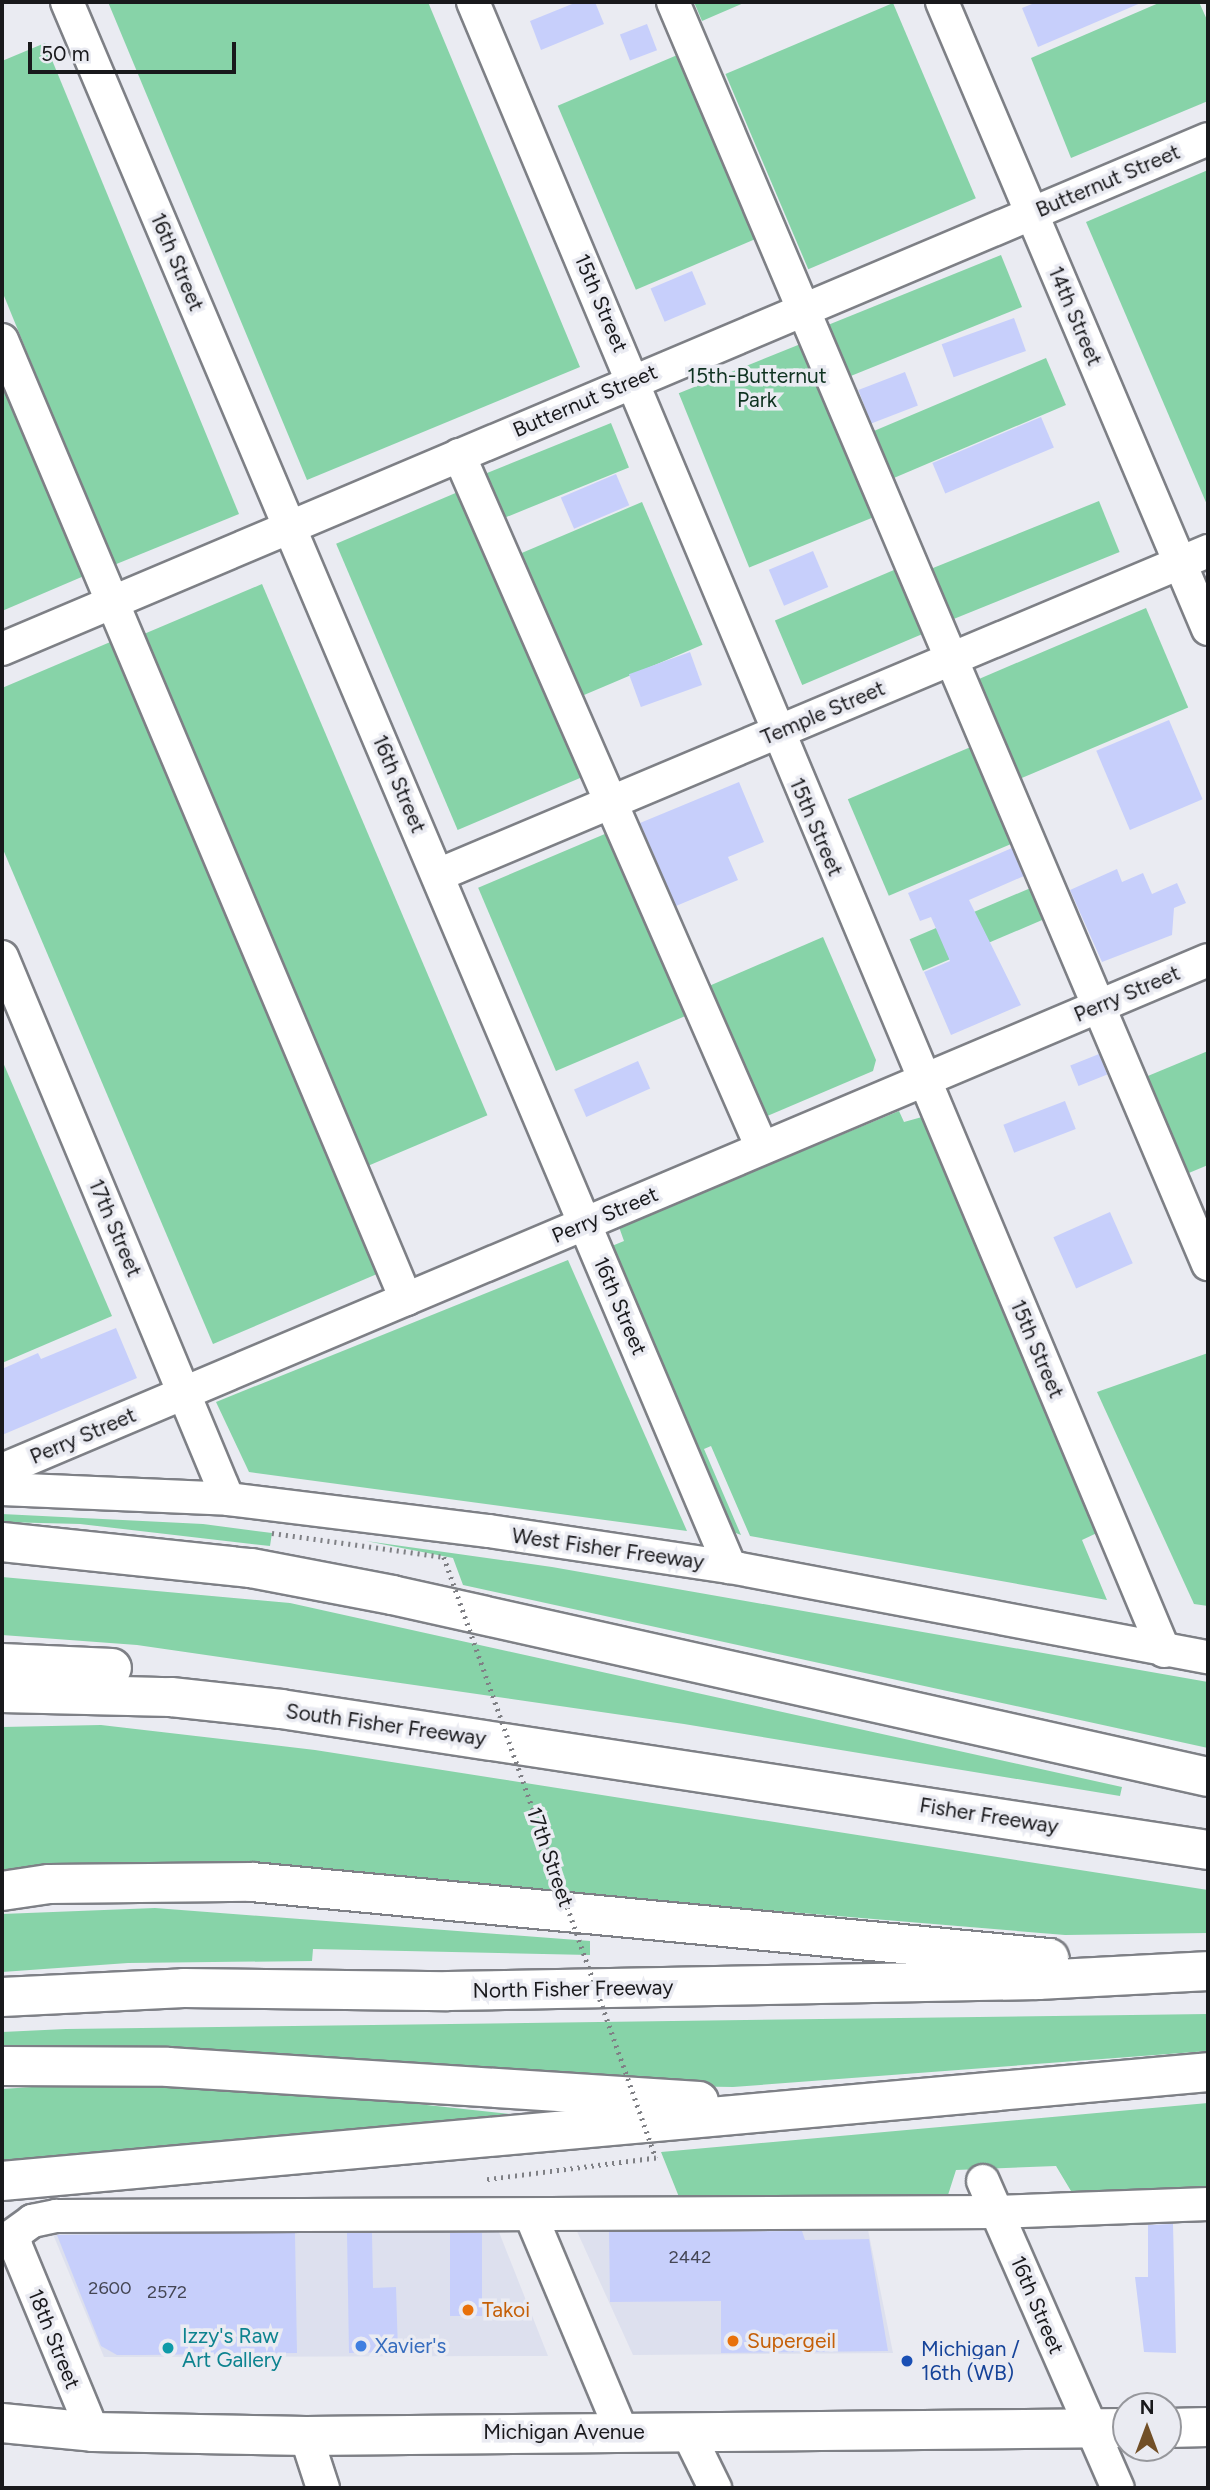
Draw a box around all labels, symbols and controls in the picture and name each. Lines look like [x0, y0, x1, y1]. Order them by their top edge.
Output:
scale bar [32, 28, 240, 72]
text: 50 m [41, 41, 90, 66]
street label: Butternut Street [1032, 139, 1184, 223]
street label: 16th Street [145, 209, 209, 315]
street label: 15th Street [569, 250, 633, 356]
street label: 14th Street [1043, 263, 1107, 369]
street label: Butternut Street [509, 359, 661, 443]
park label: 15th-Butternut Park [687, 363, 827, 413]
street label: Temple Street [757, 676, 889, 750]
street label: 16th Street [367, 731, 431, 837]
street label: 15th Street [784, 774, 848, 880]
street label: Perry Street [1070, 960, 1184, 1028]
street label: 17th Street [83, 1175, 147, 1281]
street label: Perry Street [548, 1181, 662, 1249]
street label: 16th Street [588, 1253, 652, 1359]
street label: 15th Street [1005, 1296, 1069, 1402]
street label: Perry Street [26, 1402, 140, 1470]
street label: West Fisher Freeway [510, 1523, 706, 1575]
street label: South Fisher Freeway [284, 1698, 488, 1752]
street label: Fisher Freeway [918, 1793, 1060, 1839]
street label: 17th Street [521, 1804, 579, 1910]
street label: North Fisher Freeway [472, 1975, 674, 2003]
house number: 2442 [669, 2246, 711, 2268]
street label: 16th Street [1005, 2252, 1069, 2358]
house number: 2600 [88, 2277, 132, 2299]
house number: 2572 [147, 2281, 187, 2303]
street label: 18th Street [23, 2286, 85, 2392]
place label: Takoi [482, 2297, 530, 2323]
marker: Takoi [460, 2302, 476, 2318]
place label: Izzy's Raw Art Gallery [182, 2323, 282, 2373]
place label: Supergeil [747, 2328, 836, 2354]
place label: Xavier's [375, 2333, 446, 2359]
marker: Supergeil [725, 2333, 741, 2349]
place label: Michigan / 16th (WB) [921, 2336, 1020, 2386]
marker: Xavier's [353, 2338, 369, 2354]
marker: Izzy's Raw Art Gallery [160, 2340, 176, 2356]
marker: Michigan / 16th (WB) [899, 2353, 915, 2369]
north arrow [1112, 2392, 1182, 2462]
text: N [1140, 2396, 1154, 2419]
street label: Michigan Avenue [483, 2419, 645, 2445]

